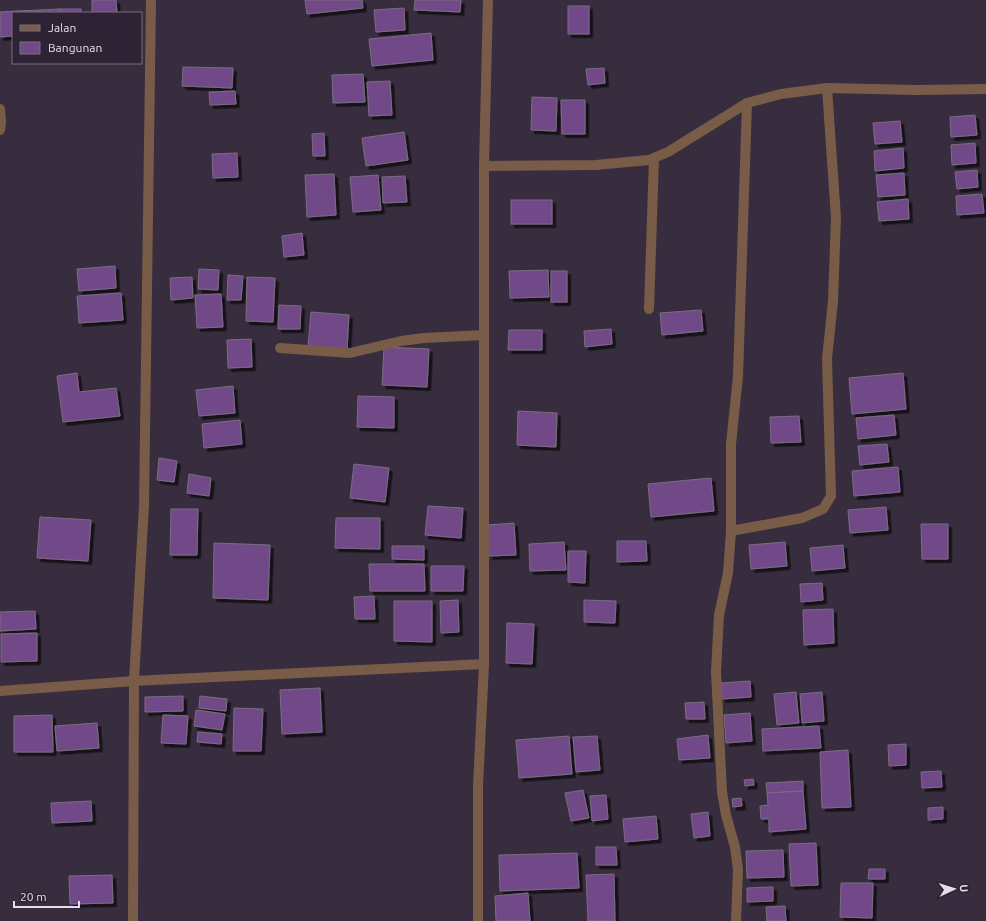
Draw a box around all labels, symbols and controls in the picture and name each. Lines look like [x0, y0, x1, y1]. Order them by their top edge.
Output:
legend [12, 12, 142, 64]
text: Jalan [48, 21, 76, 34]
text: Bangunan [48, 41, 102, 54]
north arrow [934, 869, 974, 909]
scale bar [14, 883, 79, 909]
text: U [958, 884, 970, 893]
text: 20 m [20, 890, 47, 903]

